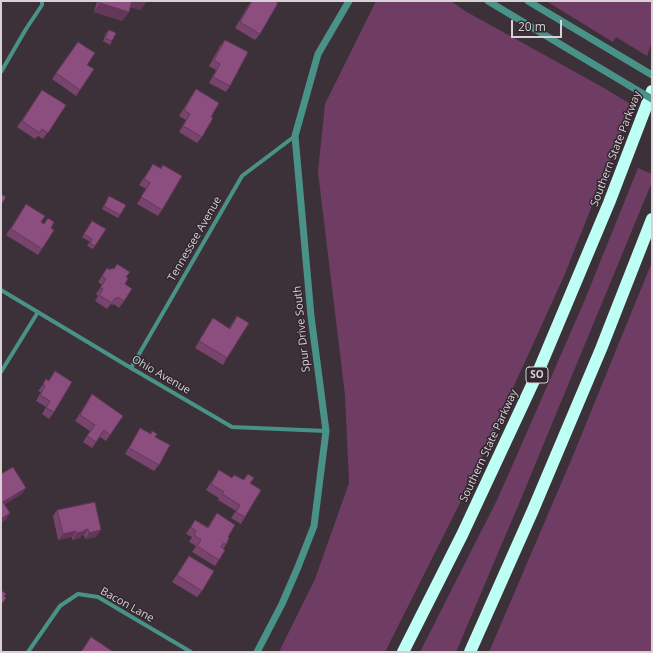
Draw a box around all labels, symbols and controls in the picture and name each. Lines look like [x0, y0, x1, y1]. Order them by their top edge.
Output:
scale bar [513, 12, 564, 38]
text: 20 m [518, 18, 546, 35]
street label: Southern State Parkway [588, 89, 644, 209]
street label: Tennessee Avenue [165, 194, 225, 284]
street label: Spur Drive South [291, 285, 313, 373]
street label: Ohio Avenue [129, 353, 193, 397]
road number: SO [526, 367, 548, 383]
street label: Southern State Parkway [457, 388, 521, 504]
street label: Bacon Lane [98, 585, 156, 625]

